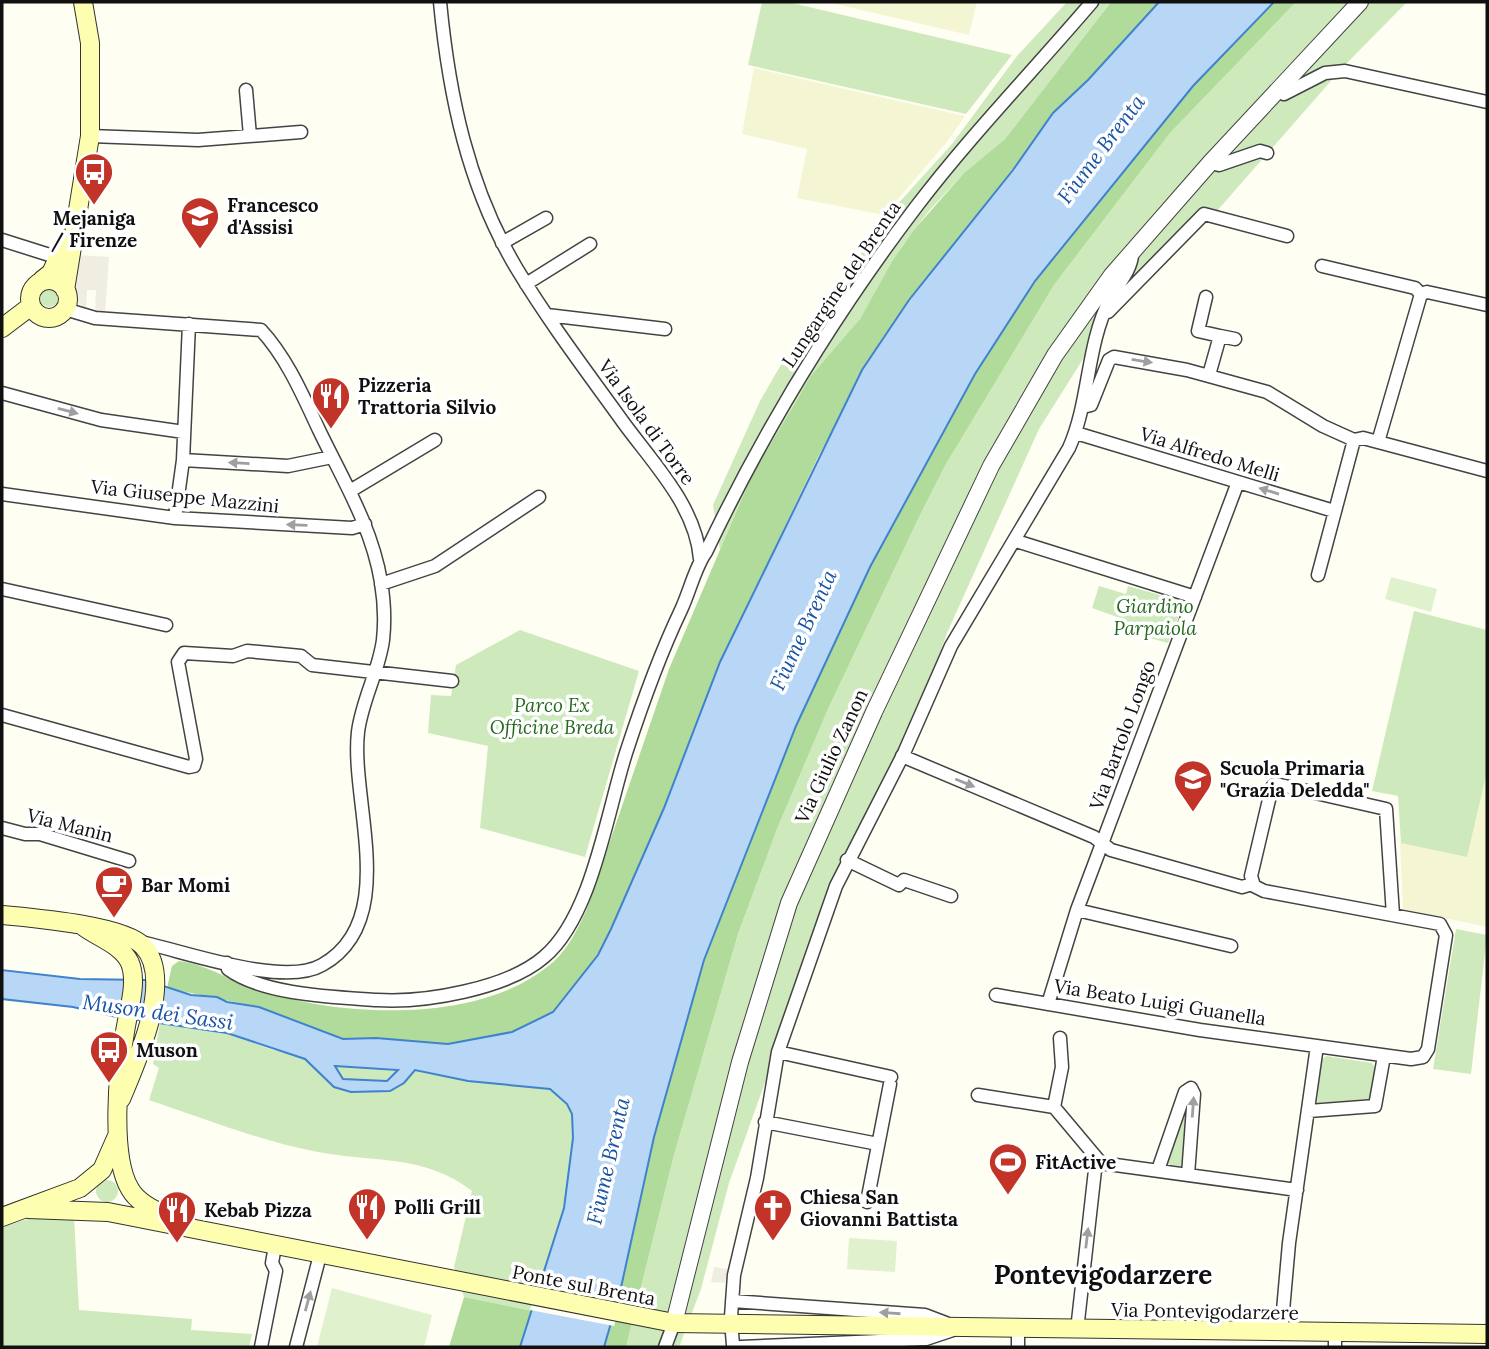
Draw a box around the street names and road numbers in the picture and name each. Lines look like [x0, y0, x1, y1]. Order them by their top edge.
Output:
street label: Lungargine del Brenta [776, 196, 906, 372]
street label: Via Isola di Torre [593, 354, 700, 489]
street label: Via Alfredo Melli [1136, 421, 1283, 487]
street label: Via Giuseppe Mazzini [89, 474, 280, 518]
street label: Via Bartolo Longo [1084, 657, 1160, 814]
street label: Via Giulio Zanon [789, 685, 873, 828]
street label: Via Manin [23, 802, 116, 847]
street label: Via Beato Luigi Guanella [1051, 973, 1268, 1031]
street label: Ponte sul Brenta [510, 1259, 658, 1311]
street label: Via Pontevigodarzere [1110, 1297, 1299, 1325]

